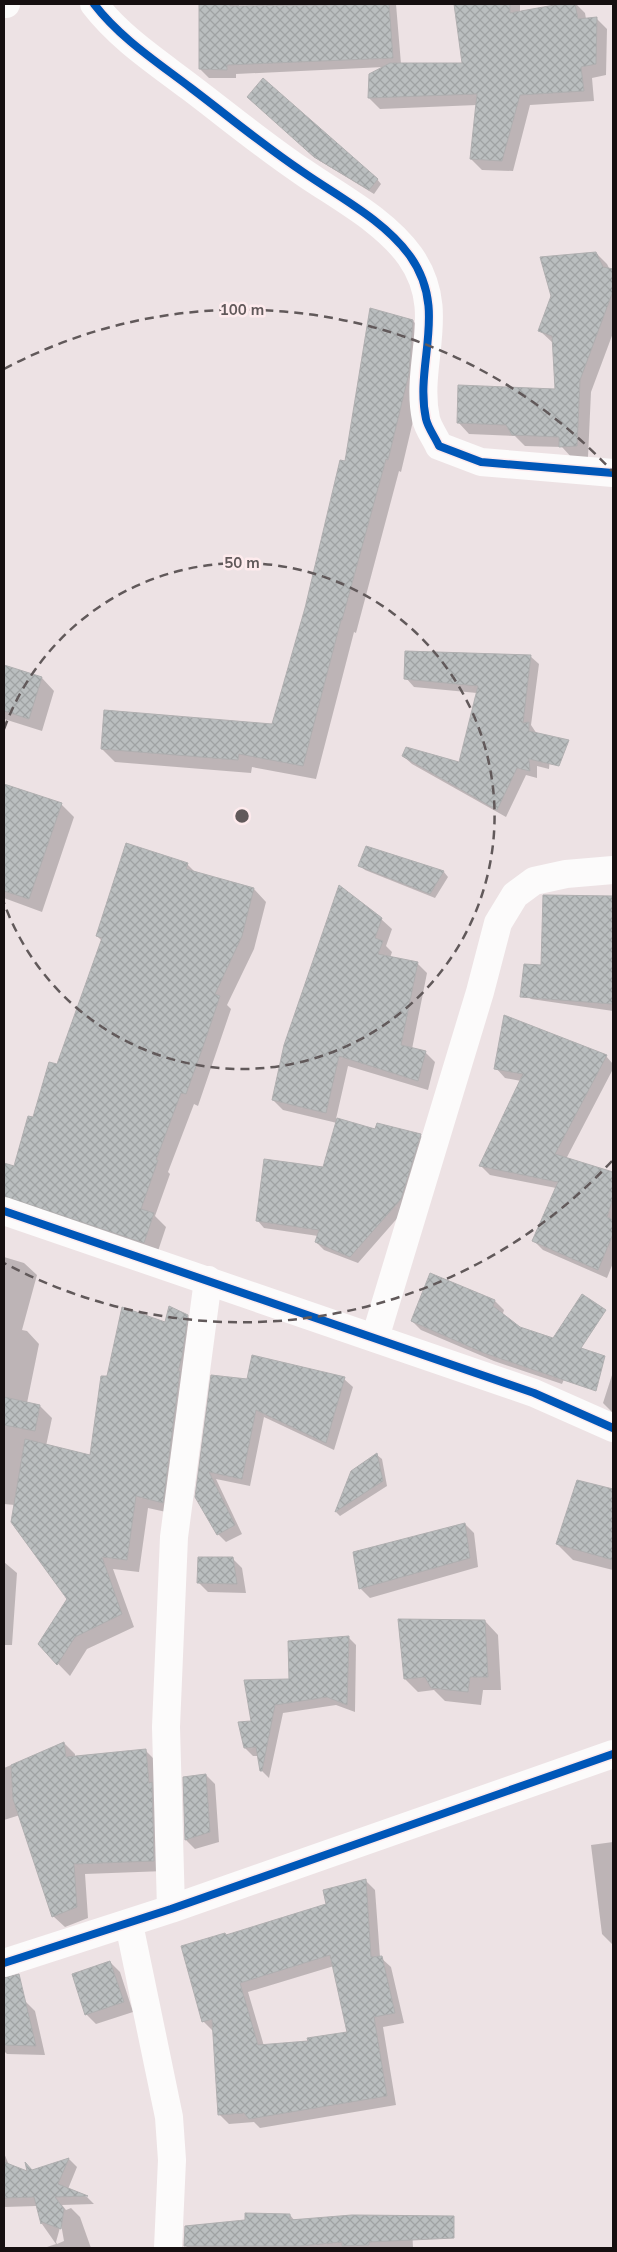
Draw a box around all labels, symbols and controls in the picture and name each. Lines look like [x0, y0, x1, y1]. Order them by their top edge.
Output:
text: 100 m [220, 300, 264, 319]
text: 50 m [224, 553, 260, 572]
centre of rings [233, 807, 251, 825]

